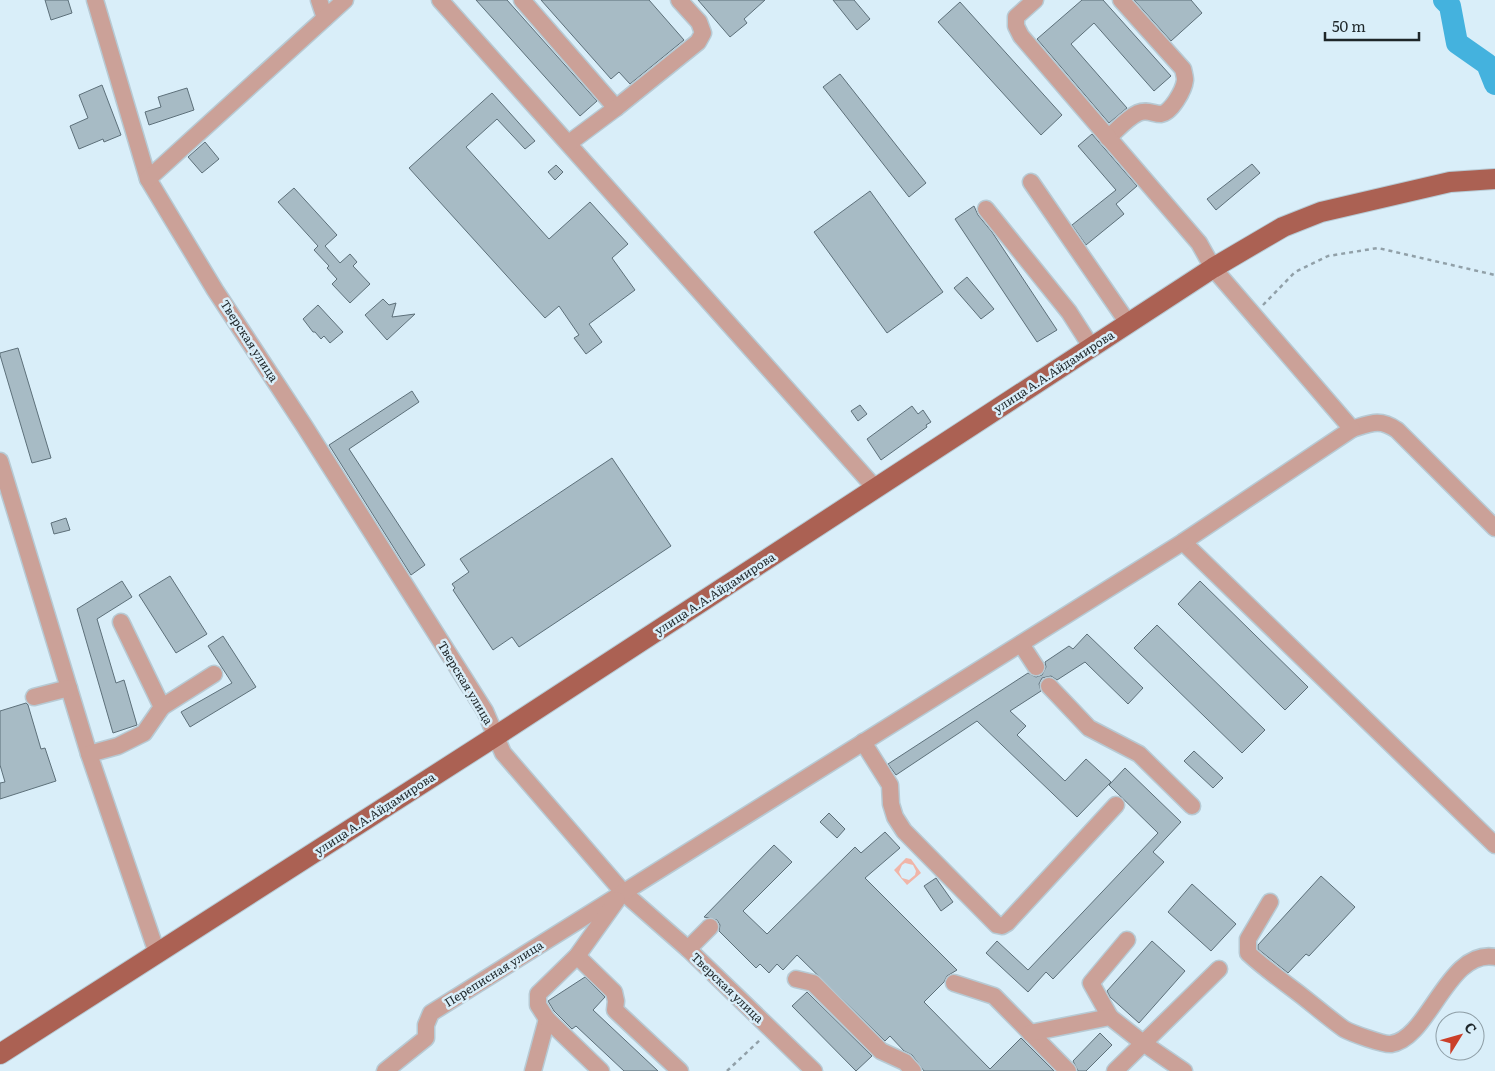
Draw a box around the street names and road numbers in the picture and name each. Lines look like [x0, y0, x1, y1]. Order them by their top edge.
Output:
street label: Тверская улица [216, 296, 283, 386]
street label: улица А.А.Айдамирова [990, 325, 1118, 417]
street label: улица А.А.Айдамирова [651, 547, 779, 639]
street label: Тверская улица [434, 637, 498, 728]
street label: улица А.А.Айдамирова [311, 767, 439, 859]
street label: Переписная улица [441, 935, 547, 1011]
street label: Тверская улица [687, 948, 768, 1027]

